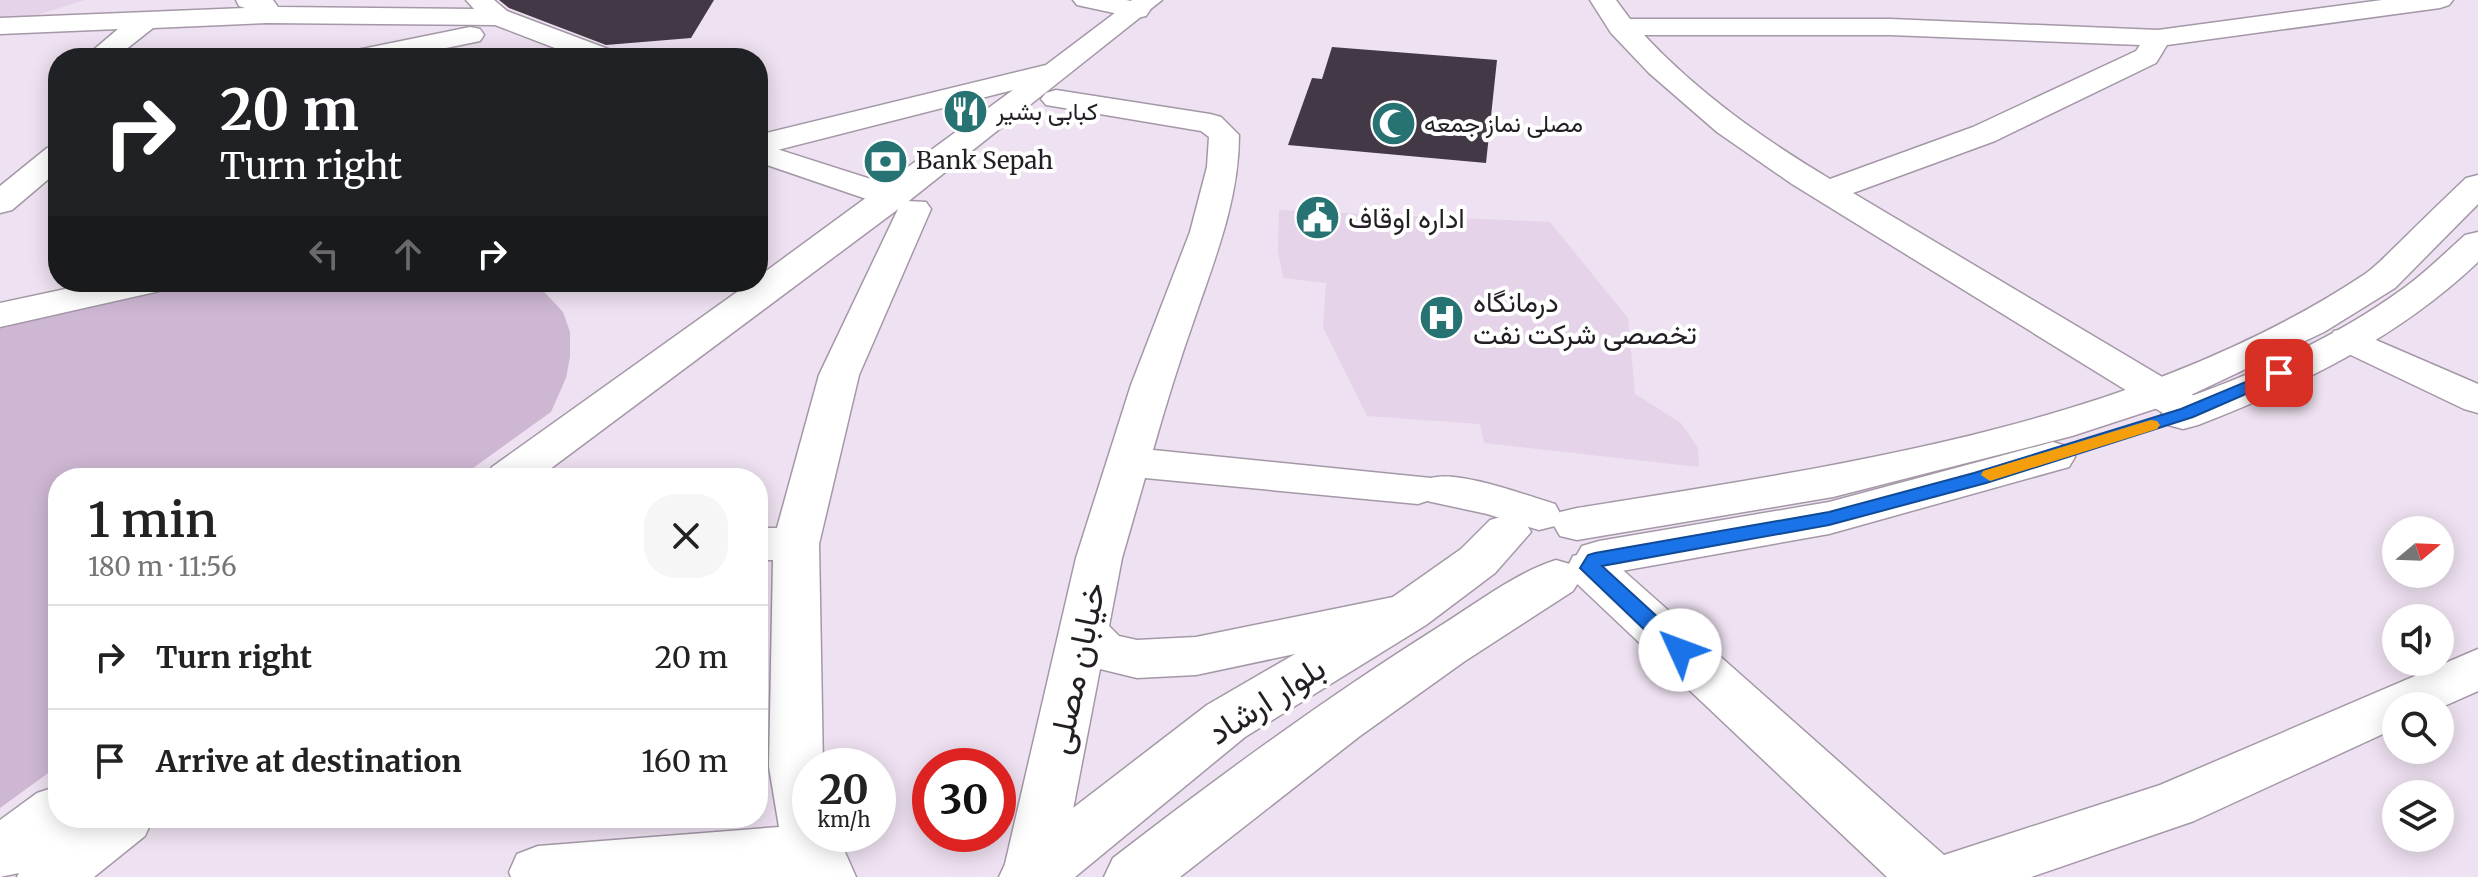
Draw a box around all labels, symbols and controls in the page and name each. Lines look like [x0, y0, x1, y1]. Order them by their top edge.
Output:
text: 20 m [220, 75, 359, 145]
icon: right [88, 80, 192, 184]
restaurant icon: کبابی بشیر [941, 88, 989, 136]
place label: کبابی بشیر [995, 96, 1098, 127]
mosque icon: مصلی نماز جمعه [1369, 100, 1417, 148]
place label: مصلی نماز جمعه [1424, 108, 1583, 139]
bank icon: Bank Sepah [861, 137, 909, 185]
text: Turn right [220, 144, 402, 189]
place label: Bank Sepah [916, 145, 1053, 176]
public building icon: اداره اوقاف [1293, 194, 1341, 242]
place label: اداره اوقاف [1348, 200, 1465, 236]
icon: left [302, 232, 346, 276]
icon: ahead [386, 232, 430, 276]
icon: right [470, 232, 514, 276]
place label: درمانگاه تخصصی شرکت نفت [1473, 284, 1697, 352]
hospital icon: درمانگاه تخصصی شرکت نفت [1418, 294, 1466, 342]
pin [2245, 339, 2313, 407]
icon: arrive [2257, 351, 2301, 395]
text: 1 min [88, 490, 217, 550]
button: close [644, 494, 728, 578]
north arrow [2382, 516, 2454, 588]
map controls [2382, 516, 2454, 852]
text: 180 m · 11:56 [88, 550, 237, 583]
street label: خیابان مصلی [1037, 578, 1115, 758]
button: sound [2382, 604, 2454, 676]
position arrow [1638, 608, 1722, 692]
icon: right [88, 635, 132, 679]
text: Turn right [156, 638, 312, 676]
text: 20 m [655, 638, 728, 676]
street label: بلوار ارشاد [1199, 646, 1333, 754]
button: search [2382, 692, 2454, 764]
icon: arrive [88, 739, 132, 783]
text: Arrive at destination [156, 742, 462, 780]
text: 160 m [641, 742, 728, 780]
speed limit sign: 30 [912, 748, 1016, 852]
text: 20 [819, 765, 869, 815]
button: layers [2382, 780, 2454, 852]
text: km/h [818, 807, 870, 832]

